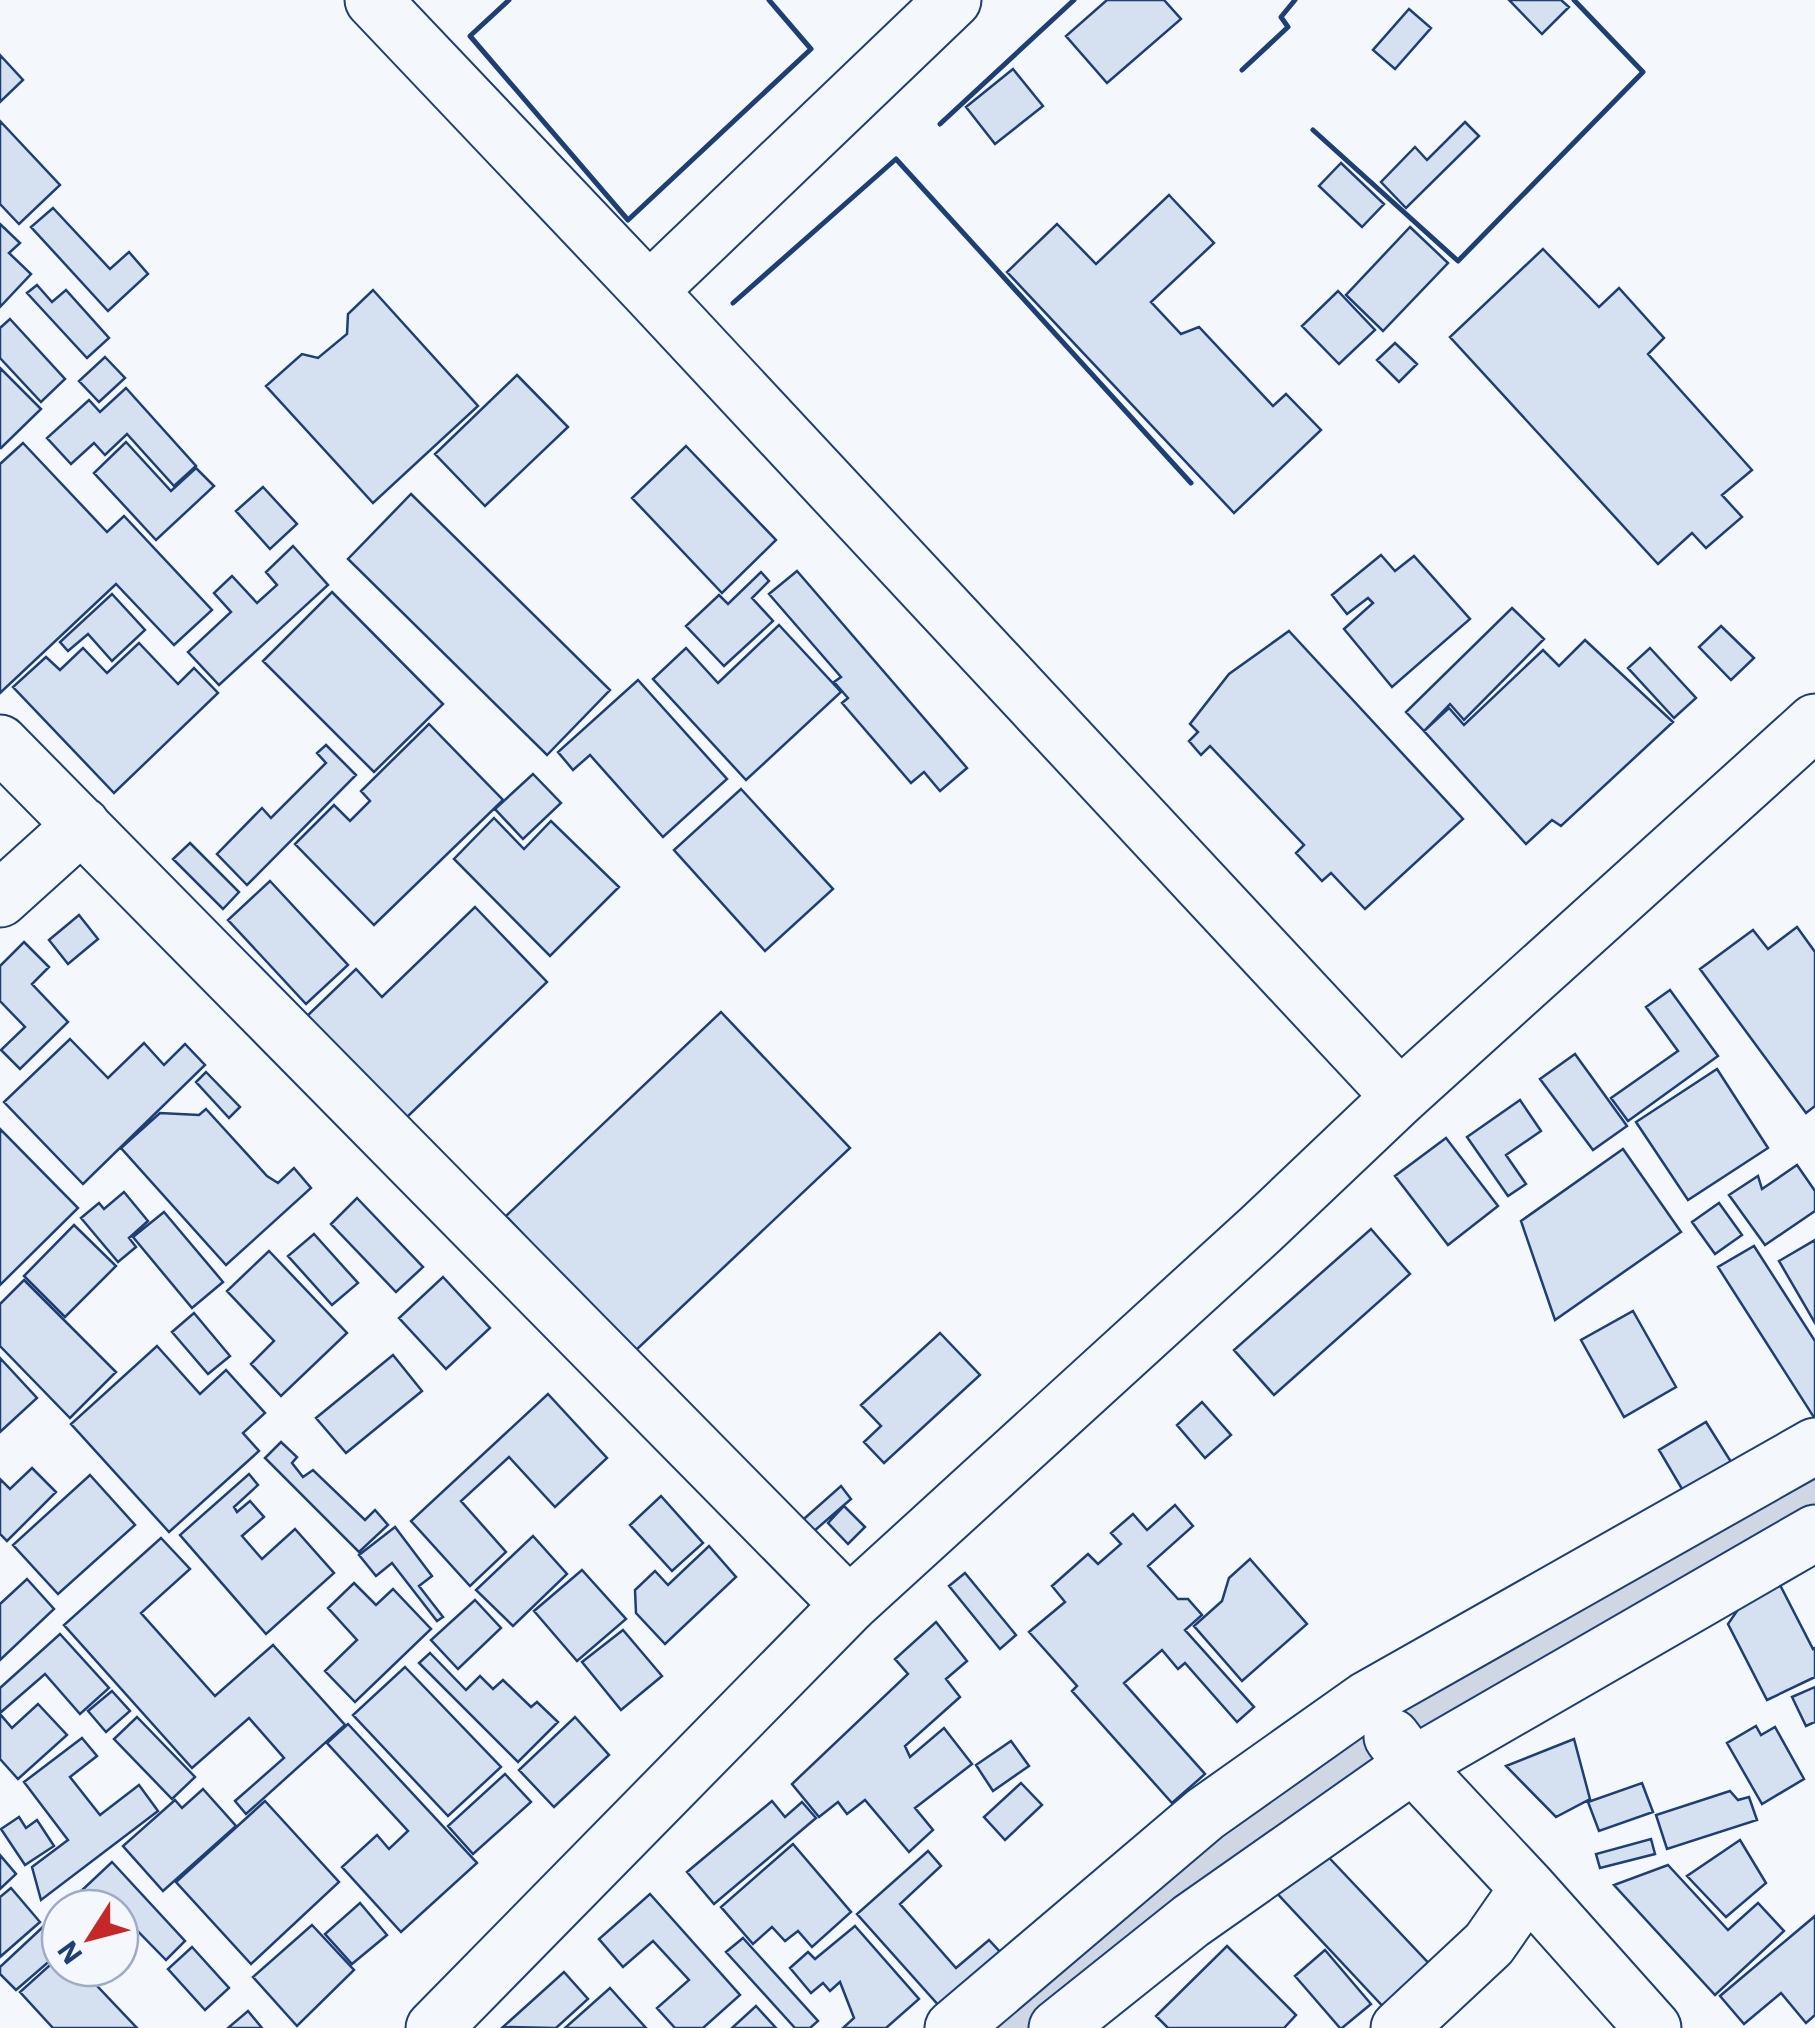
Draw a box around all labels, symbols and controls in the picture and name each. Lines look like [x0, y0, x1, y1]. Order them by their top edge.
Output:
north arrow [40, 1888, 140, 1988]
text: N [48, 1934, 90, 1972]

